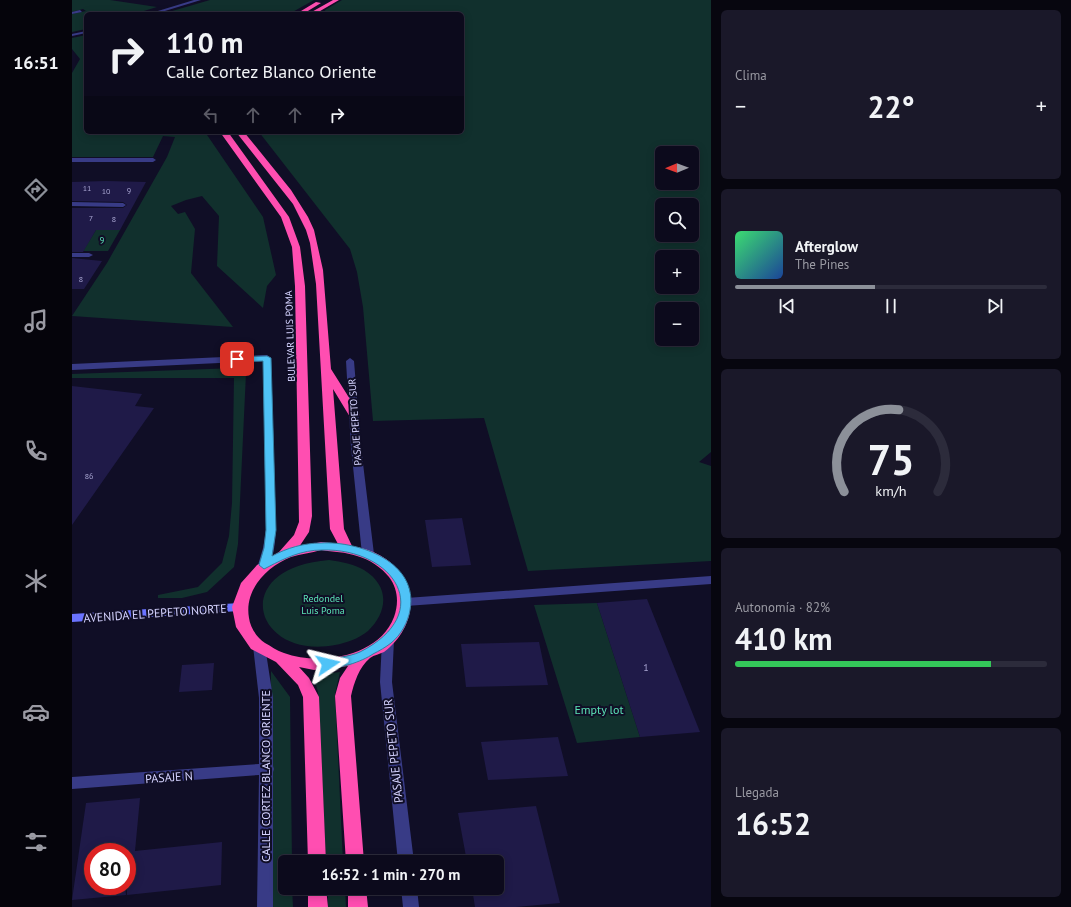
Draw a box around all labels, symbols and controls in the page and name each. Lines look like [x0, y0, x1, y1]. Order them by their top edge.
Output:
text: 110 m [166, 24, 243, 61]
icon: right [100, 28, 152, 80]
text: 16:51 [13, 51, 59, 74]
text: Calle Cortez Blanco Oriente [166, 60, 376, 83]
text: Clima [735, 67, 767, 84]
text: 22° [867, 87, 915, 126]
text: − [735, 92, 746, 120]
text: + [1036, 92, 1047, 120]
icon: left [200, 104, 222, 126]
icon: ahead [242, 104, 264, 126]
icon: ahead [284, 104, 306, 126]
icon: right [326, 104, 348, 126]
north arrow [655, 146, 699, 190]
map controls [655, 146, 699, 346]
icon: directions [22, 176, 50, 204]
house number: 11 [83, 183, 91, 193]
house number: 9 [127, 185, 131, 195]
house number: 10 [102, 186, 111, 196]
button: search [655, 198, 699, 242]
house number: 7 [89, 213, 93, 223]
house number: 8 [112, 214, 116, 224]
park label: 9 [100, 235, 105, 246]
text: Afterglow [795, 237, 858, 256]
button: + [655, 250, 699, 294]
text: The Pines [795, 256, 849, 273]
house number: 8 [79, 274, 83, 284]
street label: BULEVAR LUIS POMA [282, 290, 298, 382]
icon: previous [776, 295, 798, 317]
icon: pause [880, 295, 902, 317]
icon: next [984, 295, 1006, 317]
button: − [655, 302, 699, 346]
icon: music [22, 307, 50, 335]
pin [220, 342, 254, 376]
icon: arrive [226, 348, 248, 370]
street label: PASAJE PEPETO SUR [345, 378, 365, 466]
text: 75 [867, 432, 915, 485]
icon: phone [22, 437, 50, 465]
house number: 86 [85, 471, 93, 481]
text: km/h [875, 480, 907, 499]
icon: climate [22, 567, 50, 595]
park label: Redondel Luis Poma [301, 592, 345, 617]
text: Autonomía · 82% [735, 599, 830, 616]
street label: AVENIDA EL PEPETO NORTE [83, 601, 227, 625]
text: 410 km [735, 619, 833, 658]
position arrow [307, 643, 349, 685]
house number: 1 [643, 661, 649, 674]
street label: CALLE CORTEZ BLANCO ORIENTE [258, 690, 273, 862]
icon: car [22, 698, 50, 726]
street label: PASAJE PEPETO SUR [380, 698, 406, 804]
park label: Empty lot [574, 702, 624, 717]
street label: PASAJE N [145, 768, 193, 786]
text: Llegada [735, 784, 779, 801]
text: 16:52 [735, 804, 811, 843]
icon: filters [22, 828, 50, 856]
speed limit sign: 80 [84, 843, 136, 895]
text: 16:52 · 1 min · 270 m [322, 865, 460, 884]

